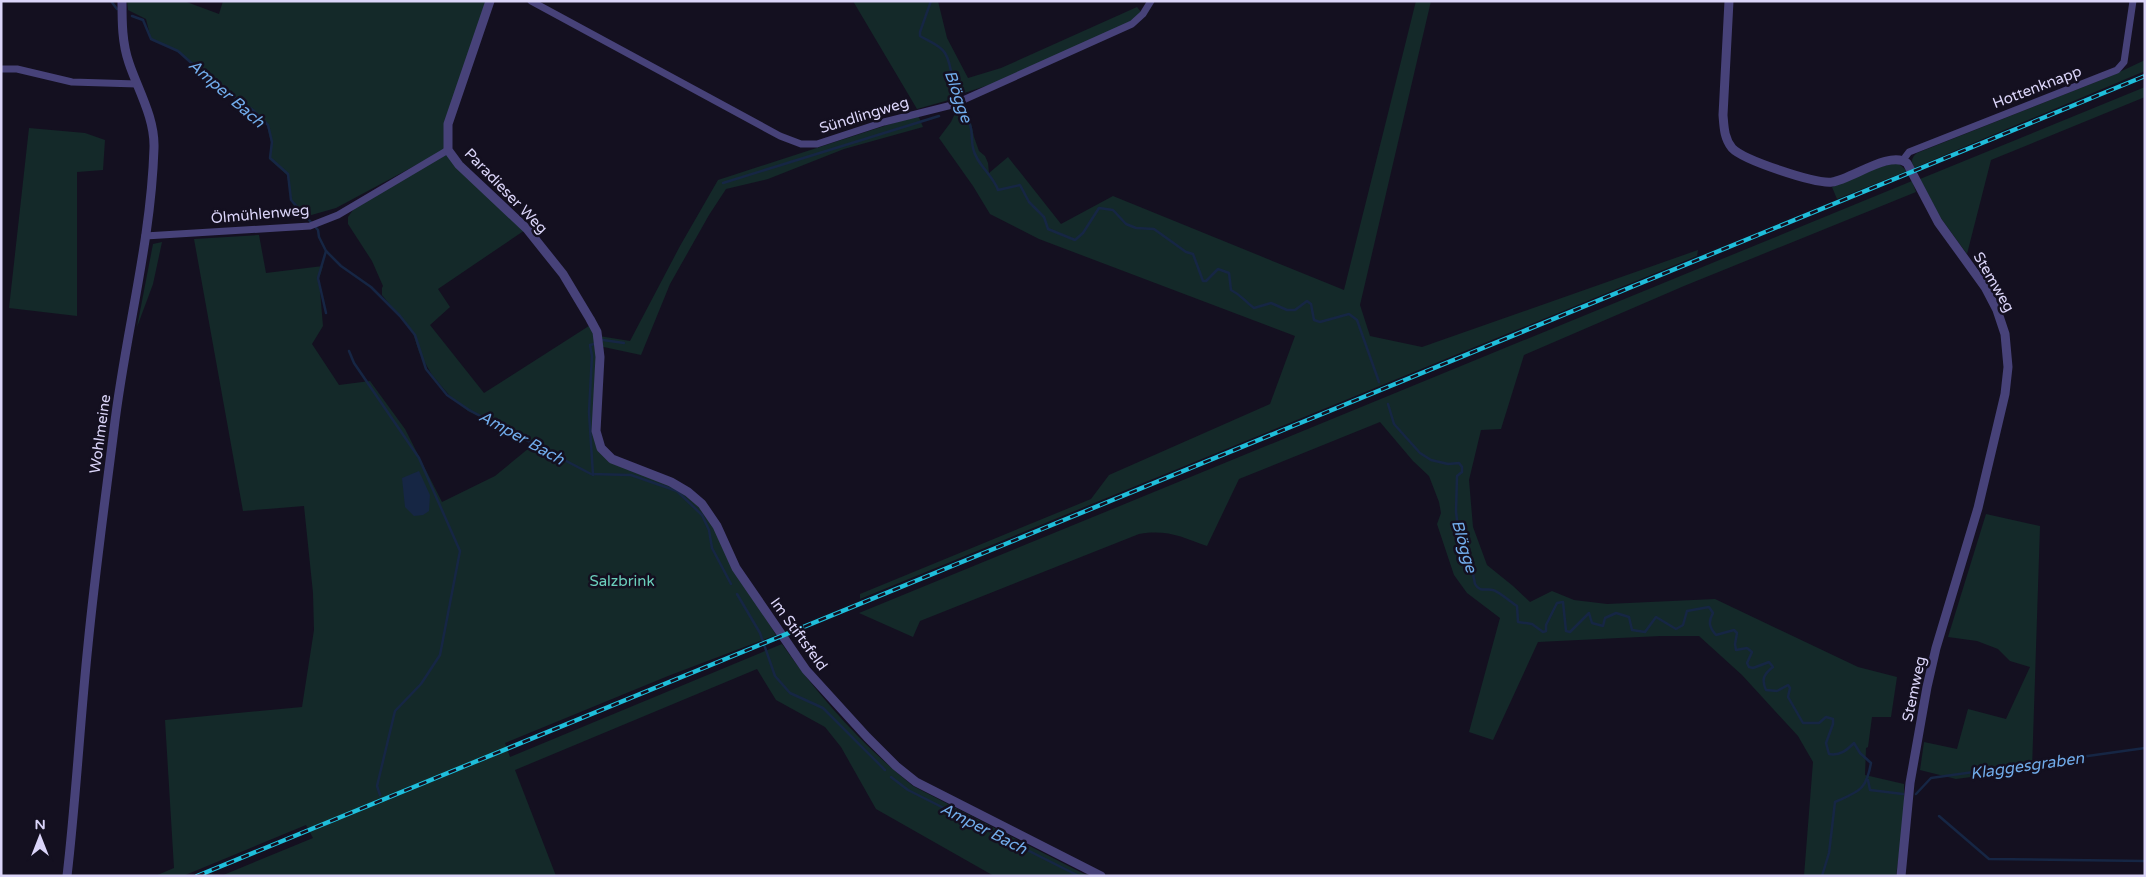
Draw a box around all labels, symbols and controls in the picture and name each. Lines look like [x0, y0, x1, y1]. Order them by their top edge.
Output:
water label: Amper Bach [184, 55, 269, 133]
street label: Hottenknapp [1990, 62, 2084, 112]
water label: Blögge [940, 68, 977, 126]
street label: Sündlingweg [817, 93, 911, 137]
street label: Paradieser Weg [461, 145, 551, 237]
street label: Ölmühlenweg [210, 201, 310, 227]
street label: Stemweg [1970, 249, 2018, 315]
street label: Wohlmeine [86, 393, 114, 475]
water label: Amper Bach [475, 406, 569, 470]
water label: Blögge [1447, 518, 1481, 576]
park label: Salzbrink [589, 572, 655, 590]
street label: Im Stiftsfeld [767, 594, 831, 674]
street label: Stemweg [1898, 655, 1930, 723]
water label: Klaggesgraben [1969, 748, 2087, 784]
water label: Amper Bach [937, 799, 1031, 860]
north arrow [15, 812, 65, 862]
text: N [34, 816, 46, 833]

